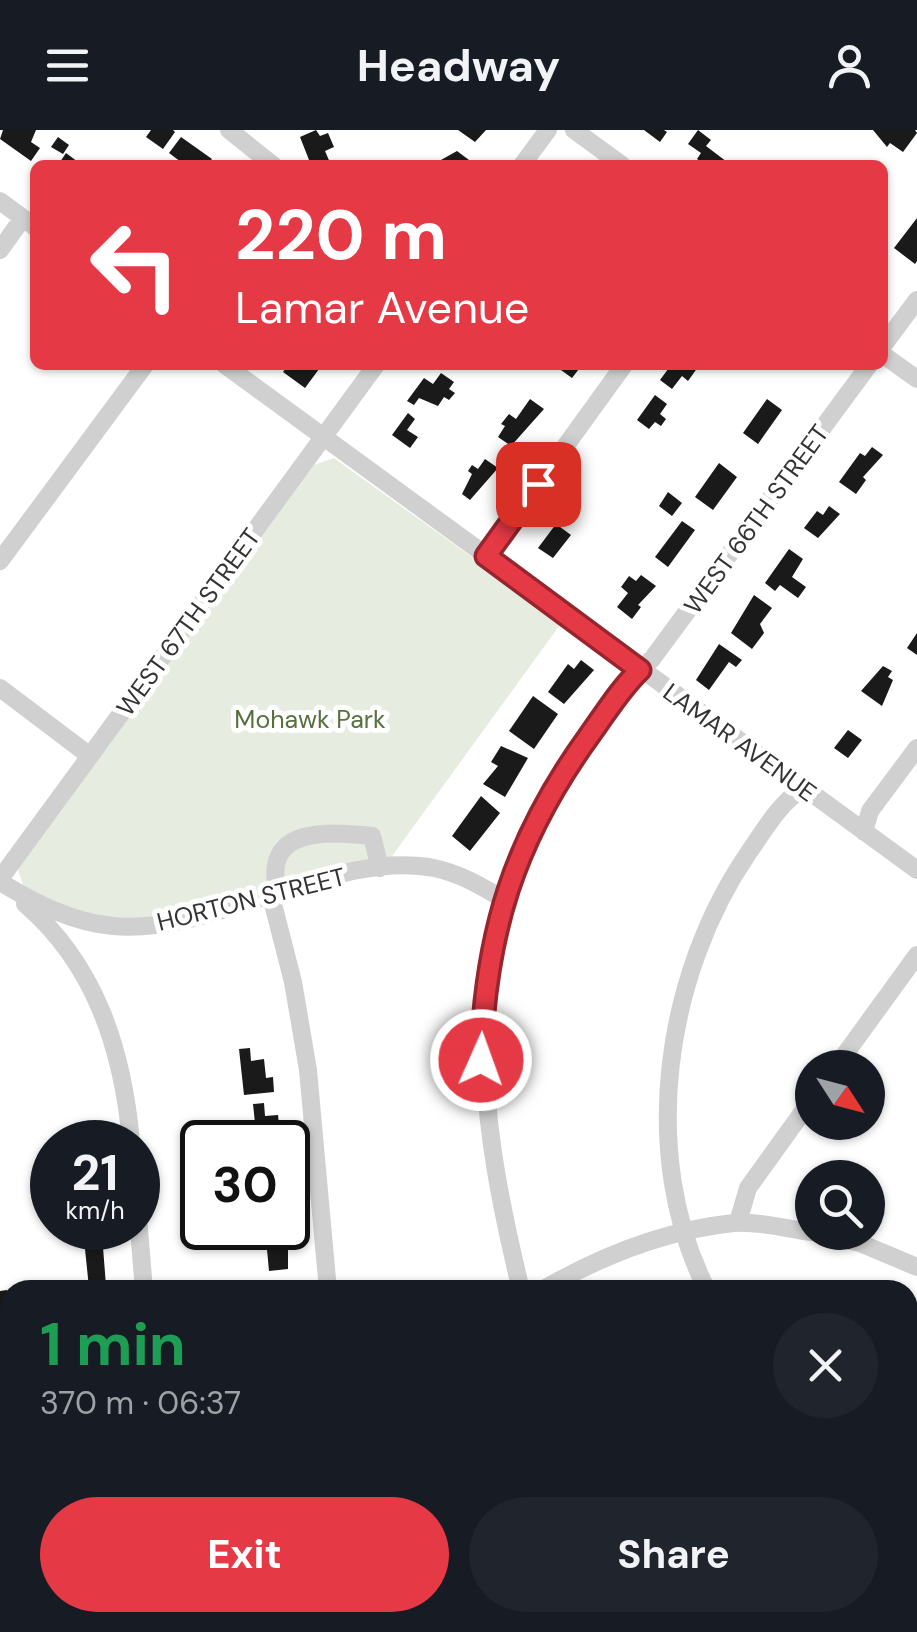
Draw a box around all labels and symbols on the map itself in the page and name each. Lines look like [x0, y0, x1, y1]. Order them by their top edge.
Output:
street label: WEST 66TH STREET [676, 418, 836, 621]
pin [496, 442, 581, 527]
street label: WEST 67TH STREET [109, 522, 268, 723]
street label: LAMAR AVENUE [657, 676, 823, 809]
park label: Mohawk Park [234, 703, 386, 736]
street label: HORTON STREET [154, 860, 349, 939]
position arrow [429, 1008, 533, 1112]
north arrow [795, 1050, 885, 1140]
speed limit sign: 30 [180, 1120, 310, 1250]

